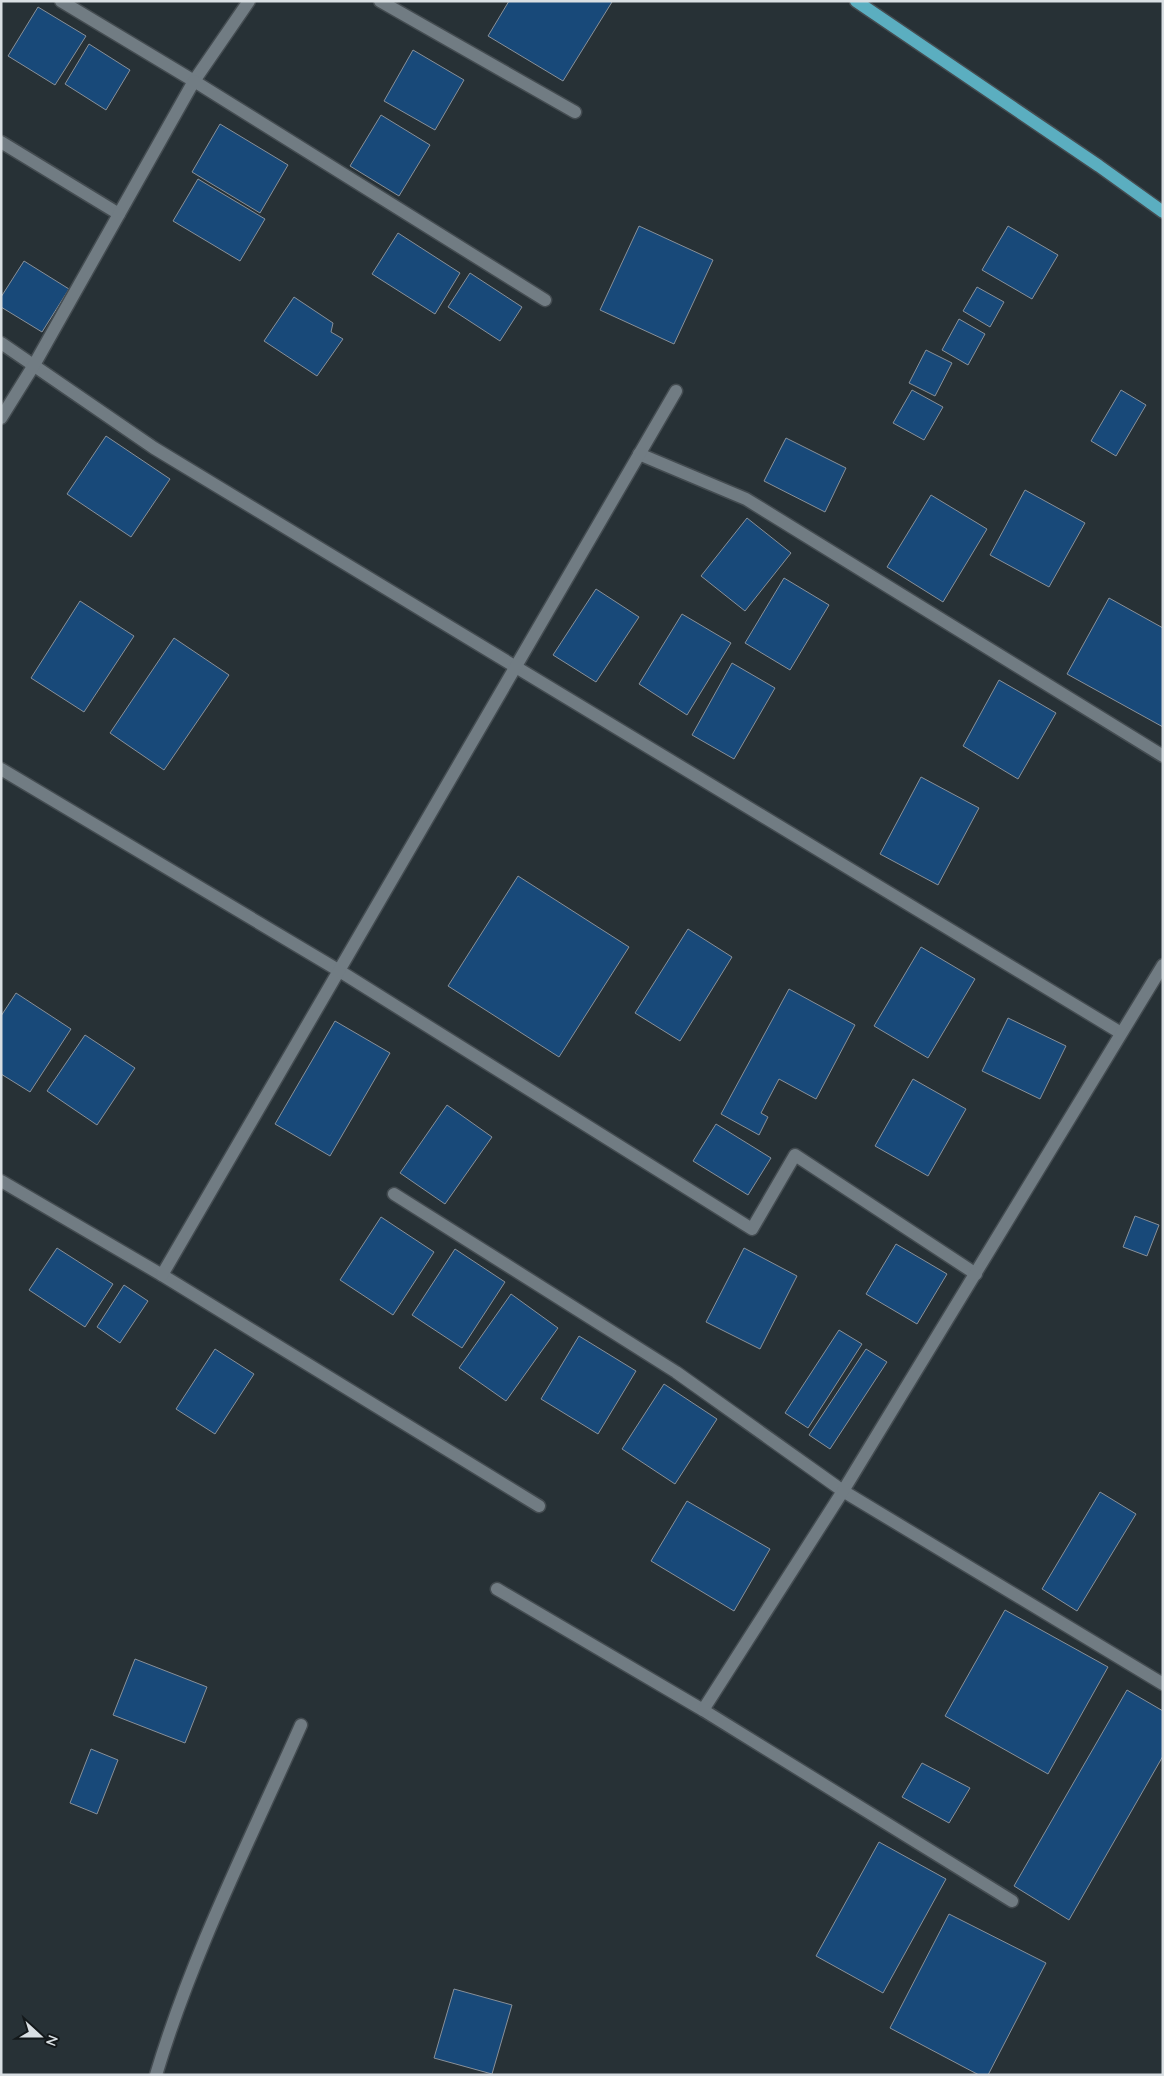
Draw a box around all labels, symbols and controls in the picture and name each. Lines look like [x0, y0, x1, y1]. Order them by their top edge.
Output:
north arrow [15, 2011, 65, 2061]
text: N [42, 2033, 62, 2049]

